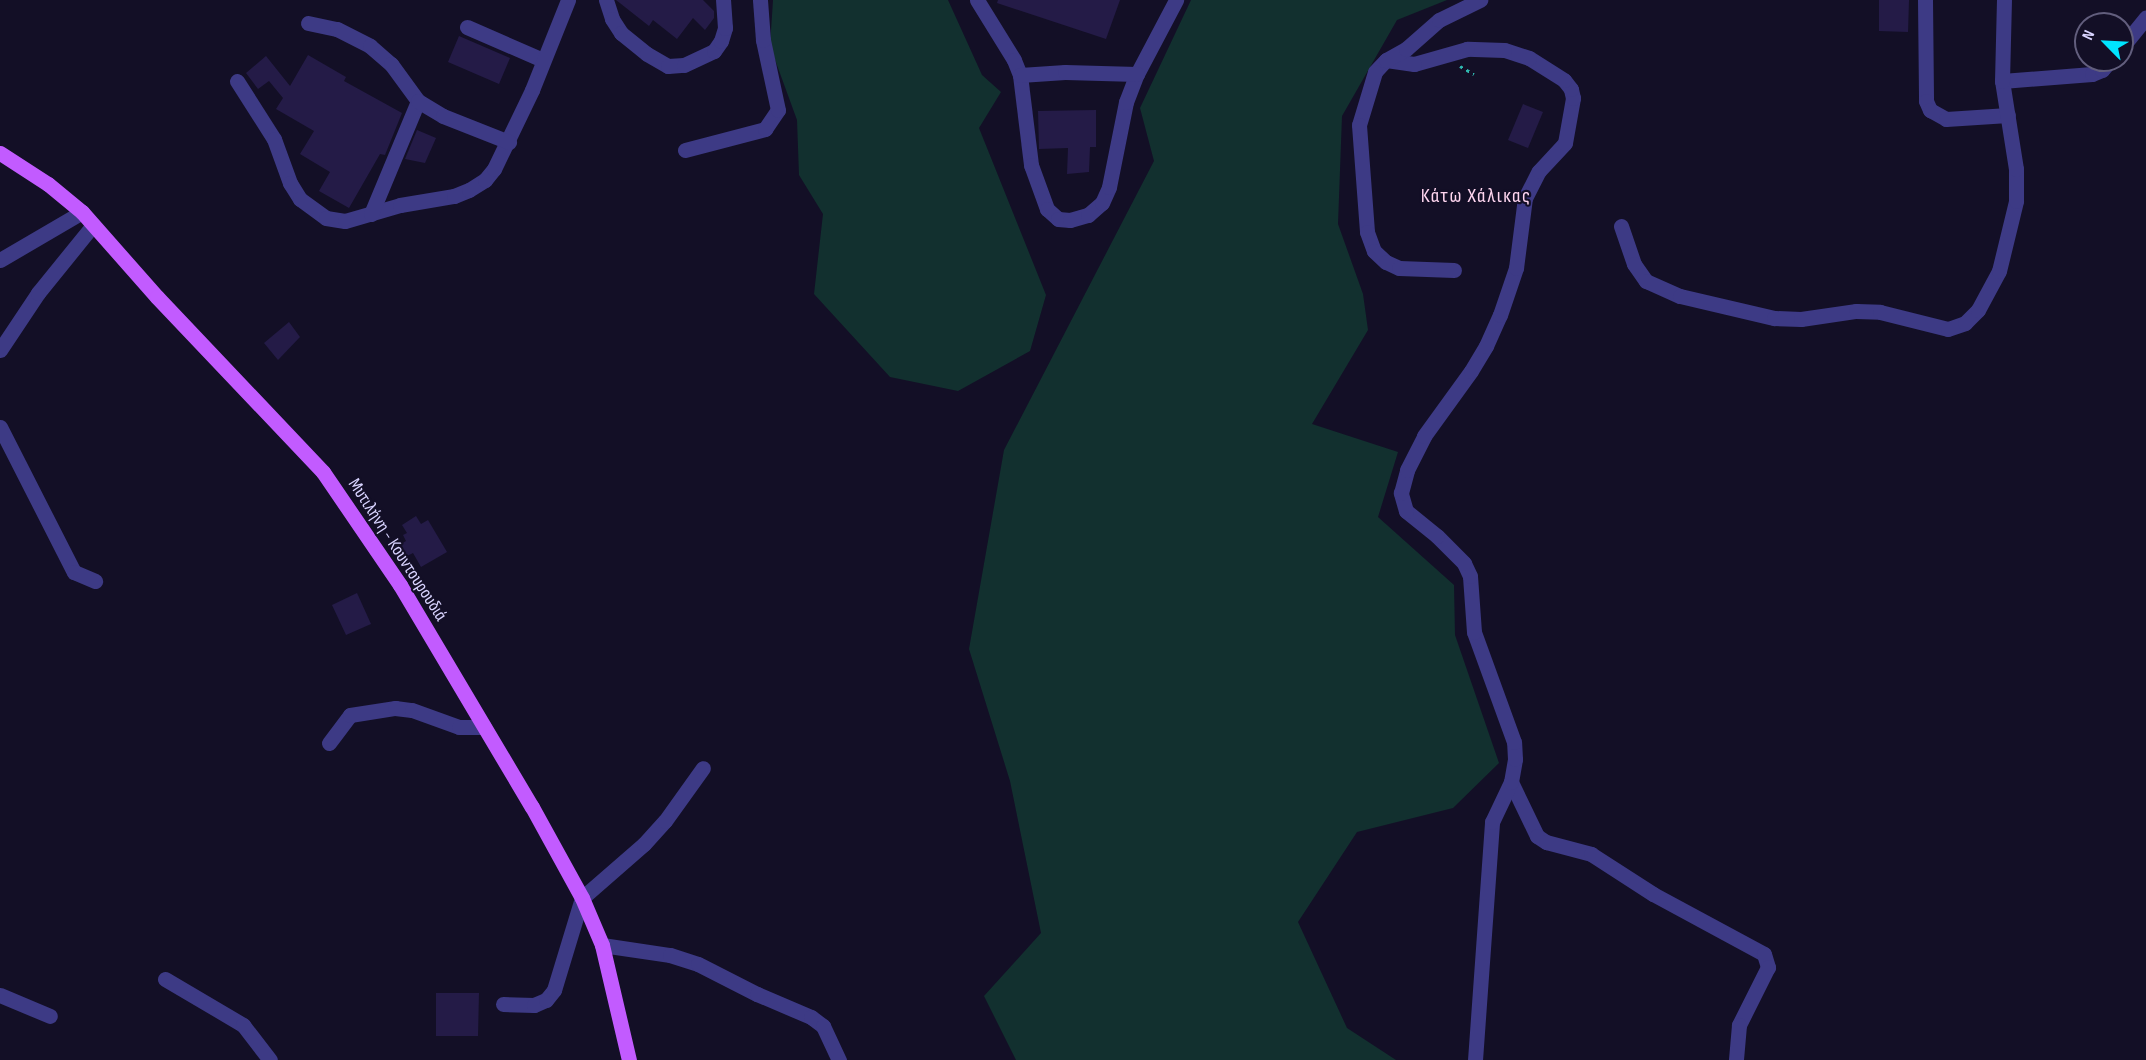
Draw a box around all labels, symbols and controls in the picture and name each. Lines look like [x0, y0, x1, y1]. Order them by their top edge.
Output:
north arrow [2074, 12, 2134, 72]
text: N [2079, 28, 2099, 43]
district label: Κάτω Χάλικας [1421, 184, 1531, 208]
street label: Μυτιλήνη - Κουντουρουδιά [343, 475, 451, 625]

